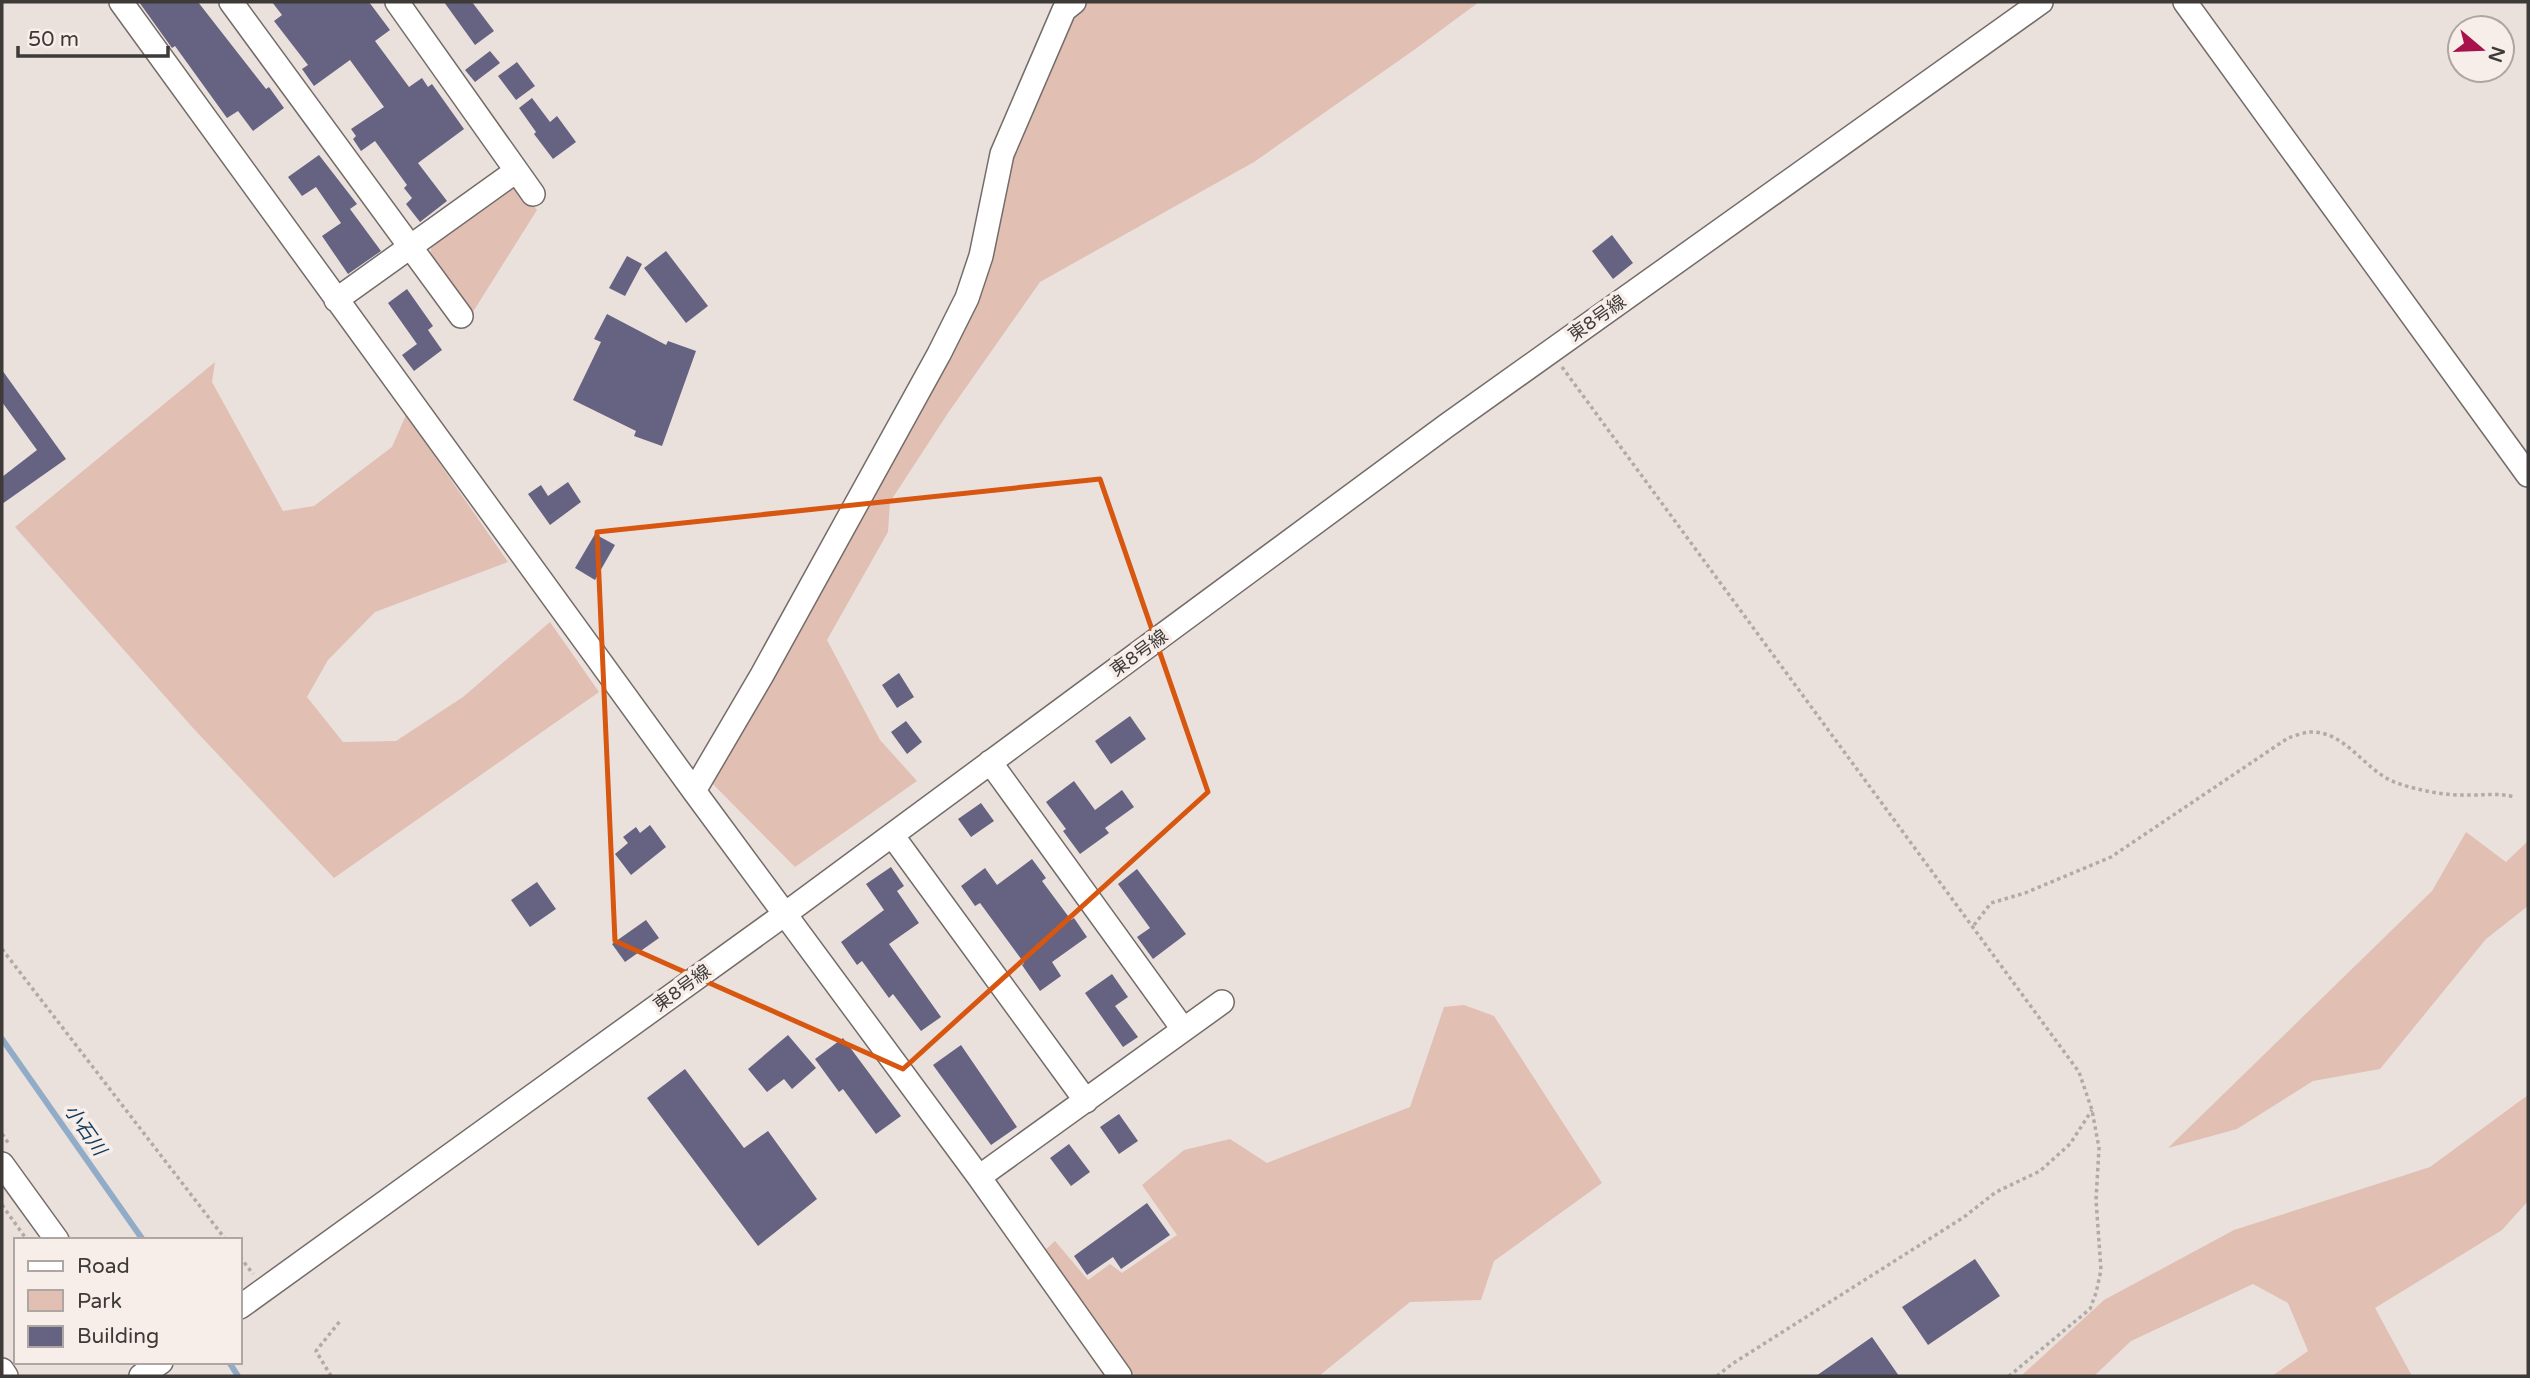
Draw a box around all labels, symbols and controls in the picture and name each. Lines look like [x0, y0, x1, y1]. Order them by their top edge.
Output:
scale bar [18, 14, 168, 58]
north arrow [2446, 14, 2516, 84]
text: 50 m [28, 27, 79, 52]
text: N [2483, 43, 2509, 65]
street label: 東8号線 [1564, 290, 1630, 346]
street label: 東8号線 [1106, 625, 1172, 681]
street label: 東8号線 [649, 960, 715, 1016]
water label: 小石川 [60, 1100, 112, 1161]
legend [14, 1238, 242, 1364]
text: Road [77, 1254, 130, 1279]
text: Park [77, 1289, 122, 1314]
text: Building [77, 1324, 159, 1349]

